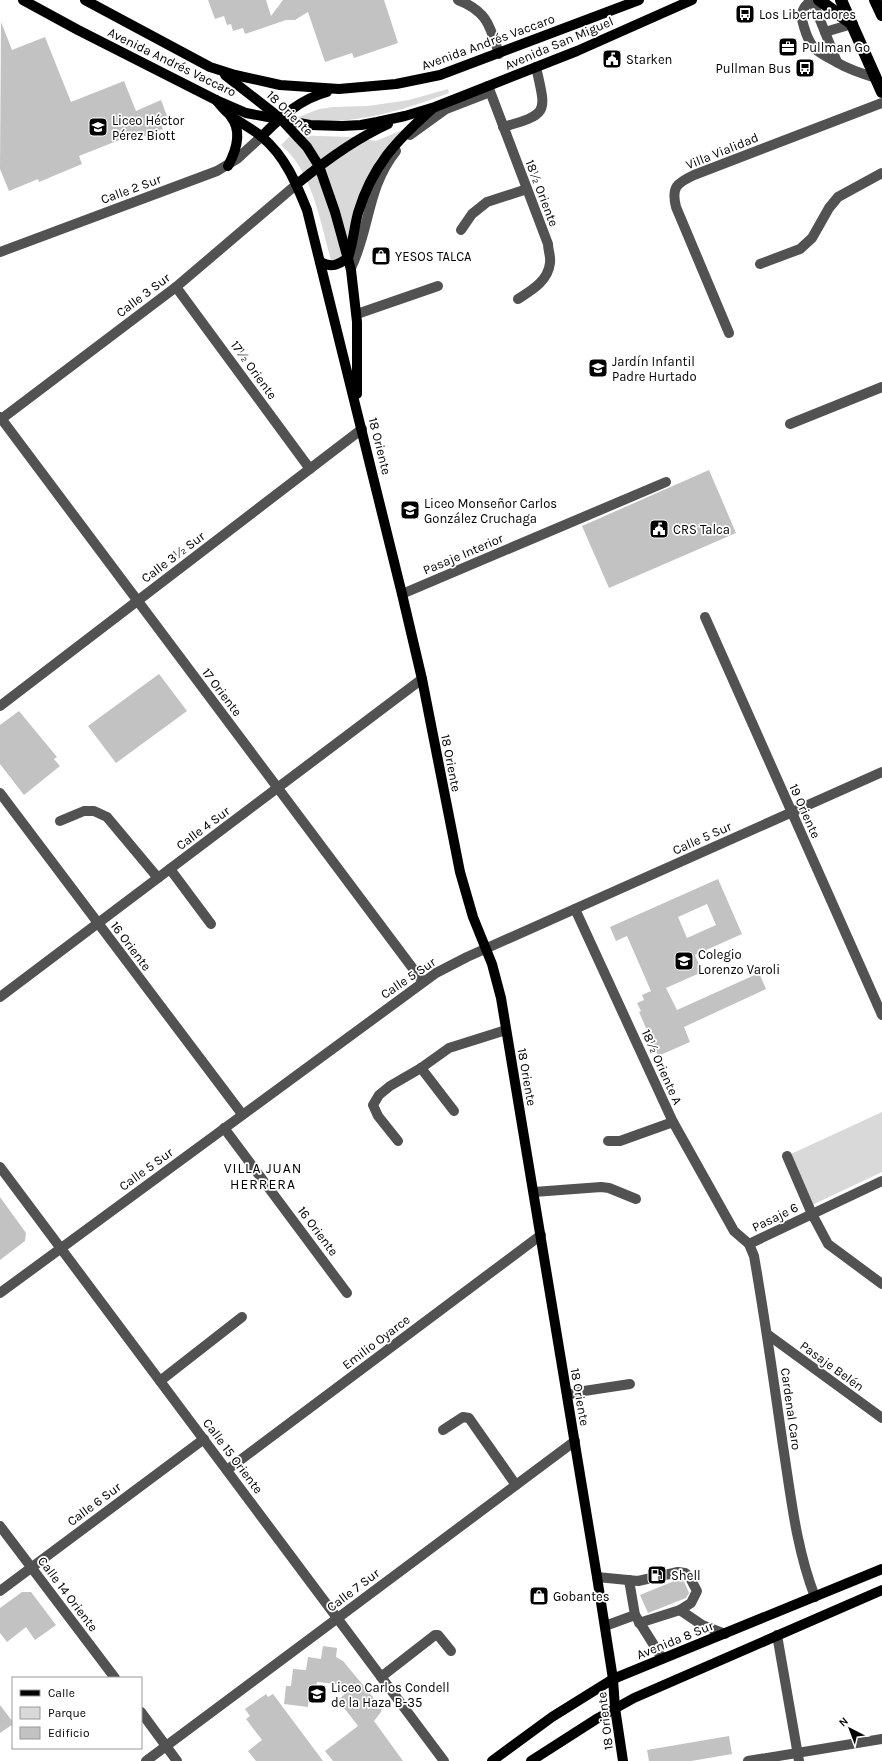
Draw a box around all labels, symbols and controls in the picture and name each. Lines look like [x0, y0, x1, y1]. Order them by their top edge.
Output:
bus stop icon: Los Libertadores [734, 3, 756, 25]
place label: Los Libertadores [759, 7, 856, 22]
street label: Avenida Andrés Vaccaro [419, 11, 557, 73]
street label: Avenida San Miguel [502, 13, 616, 73]
street label: Avenida Andrés Vaccaro [105, 24, 239, 100]
office icon: Pullman Go [777, 36, 799, 58]
place label: Pullman Go [802, 40, 870, 55]
public building icon: Starken [601, 48, 623, 70]
place label: Starken [626, 52, 672, 67]
bus stop icon: Pullman Bus [794, 57, 816, 79]
place label: Pullman Bus [716, 61, 791, 76]
street label: 18 Oriente [264, 87, 316, 139]
place label: Liceo Héctor Pérez Biott [112, 113, 185, 143]
school or university icon: Liceo Héctor Pérez Biott [87, 116, 109, 138]
street label: Villa Vialidad [683, 130, 761, 172]
street label: 18½ Oriente [522, 157, 562, 229]
street label: Calle 2 Sur [99, 171, 164, 207]
shop icon: YESOS TALCA [370, 245, 392, 267]
place label: YESOS TALCA [395, 249, 472, 264]
street label: Calle 3 Sur [113, 270, 173, 320]
street label: 17½ Oriente [228, 338, 280, 402]
place label: Jardín Infantil Padre Hurtado [612, 354, 697, 384]
school or university icon: Jardín Infantil Padre Hurtado [587, 357, 609, 379]
street label: 18 Oriente [366, 416, 394, 476]
place label: Liceo Monseñor Carlos González Cruchaga [424, 496, 557, 526]
school or university icon: Liceo Monseñor Carlos González Cruchaga [399, 499, 421, 521]
public building icon: CRS Talca [648, 518, 670, 540]
place label: CRS Talca [673, 522, 730, 537]
street label: Calle 3½ Sur [138, 528, 208, 586]
street label: Pasaje Interior [421, 530, 506, 578]
street label: 17 Oriente [199, 665, 245, 719]
street label: 18 Oriente [438, 733, 464, 793]
street label: 19 Oriente [786, 781, 824, 841]
street label: Calle 4 Sur [173, 803, 233, 853]
street label: Calle 5 Sur [670, 818, 734, 858]
street label: 16 Oriente [108, 918, 155, 974]
place label: Colegio Lorenzo Varoli [698, 947, 780, 977]
school or university icon: Colegio Lorenzo Varoli [673, 950, 695, 972]
street label: Calle 5 Sur [378, 954, 439, 1002]
street label: 18½ Oriente A [639, 1027, 686, 1108]
street label: 18 Oriente [515, 1047, 540, 1107]
street label: Calle 5 Sur [116, 1144, 176, 1194]
district label: VILLA JUAN HERRERA [224, 1160, 302, 1193]
street label: Pasaje 6 [749, 1199, 801, 1235]
street label: 16 Oriente [295, 1203, 342, 1259]
street label: Emilio Oyarce [339, 1312, 413, 1372]
street label: Pasaje Belén [797, 1338, 867, 1394]
street label: 18 Oriente [568, 1367, 593, 1427]
street label: Cardenal Caro [778, 1367, 804, 1451]
street label: Calle 15 Oriente [200, 1416, 266, 1497]
street label: Calle 6 Sur [64, 1479, 124, 1529]
street label: Calle 14 Oriente [35, 1554, 101, 1635]
fuel station icon: Shell [646, 1564, 668, 1586]
street label: Calle 7 Sur [324, 1565, 382, 1615]
place label: Shell [671, 1568, 701, 1583]
shop icon: Gobantes [528, 1585, 550, 1607]
place label: Gobantes [553, 1589, 610, 1604]
street label: Avenida 8 Sur [634, 1618, 716, 1662]
legend [12, 1677, 142, 1749]
place label: Liceo Carlos Condell de la Haza B-35 [331, 1680, 450, 1710]
school or university icon: Liceo Carlos Condell de la Haza B-35 [306, 1683, 328, 1705]
text: Calle [48, 1686, 75, 1700]
street label: 18 Oriente [594, 1691, 616, 1751]
text: Parque [48, 1706, 86, 1720]
north arrow [830, 1709, 870, 1749]
text: N [836, 1714, 851, 1729]
text: Edificio [48, 1726, 89, 1740]

